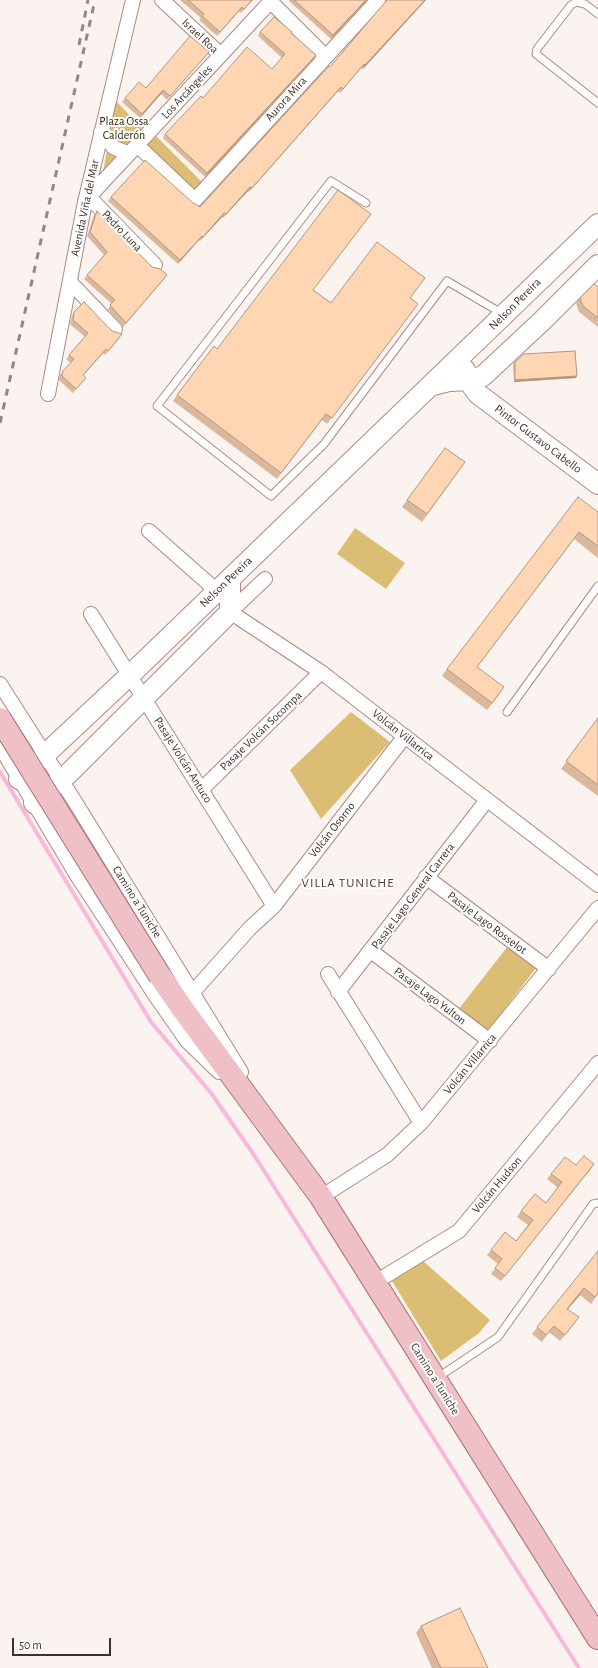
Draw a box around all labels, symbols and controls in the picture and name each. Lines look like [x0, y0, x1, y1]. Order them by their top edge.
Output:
street label: Israel Roa [179, 15, 221, 57]
street label: Los Arcángeles [158, 62, 216, 122]
street label: Aurora Mira [262, 74, 310, 124]
park label: Plaza Ossa Calderón [99, 114, 149, 142]
street label: Avenida Viña del Mar [68, 158, 102, 258]
street label: Pedro Luna [99, 207, 145, 255]
street label: Nelson Pereira [486, 275, 544, 333]
street label: Pintor Gustavo Cabello [492, 402, 584, 476]
street label: Nelson Pereira [197, 553, 255, 611]
street label: Pasaje Volcán Socompa [217, 688, 305, 774]
street label: Volcán Villarrica [369, 706, 437, 764]
street label: Pasaje Volcán Antuco [151, 714, 215, 806]
street label: Volcán Osorno [306, 799, 358, 861]
street label: Pasaje Lago General Carrera [368, 840, 458, 952]
street label: Camino a Tuniche [109, 863, 165, 941]
district label: VILLA TUNICHE [302, 875, 394, 891]
street label: Pasaje Lago Rosselot [444, 888, 530, 958]
street label: Pasaje Lago Yulton [391, 964, 469, 1028]
street label: Volcán Villarrica [440, 1031, 500, 1097]
street label: Volcán Hudson [469, 1154, 525, 1216]
street label: Camino a Tuniche [407, 1340, 463, 1418]
scale bar [14, 1630, 113, 1656]
text: 50 m [19, 1639, 42, 1651]

